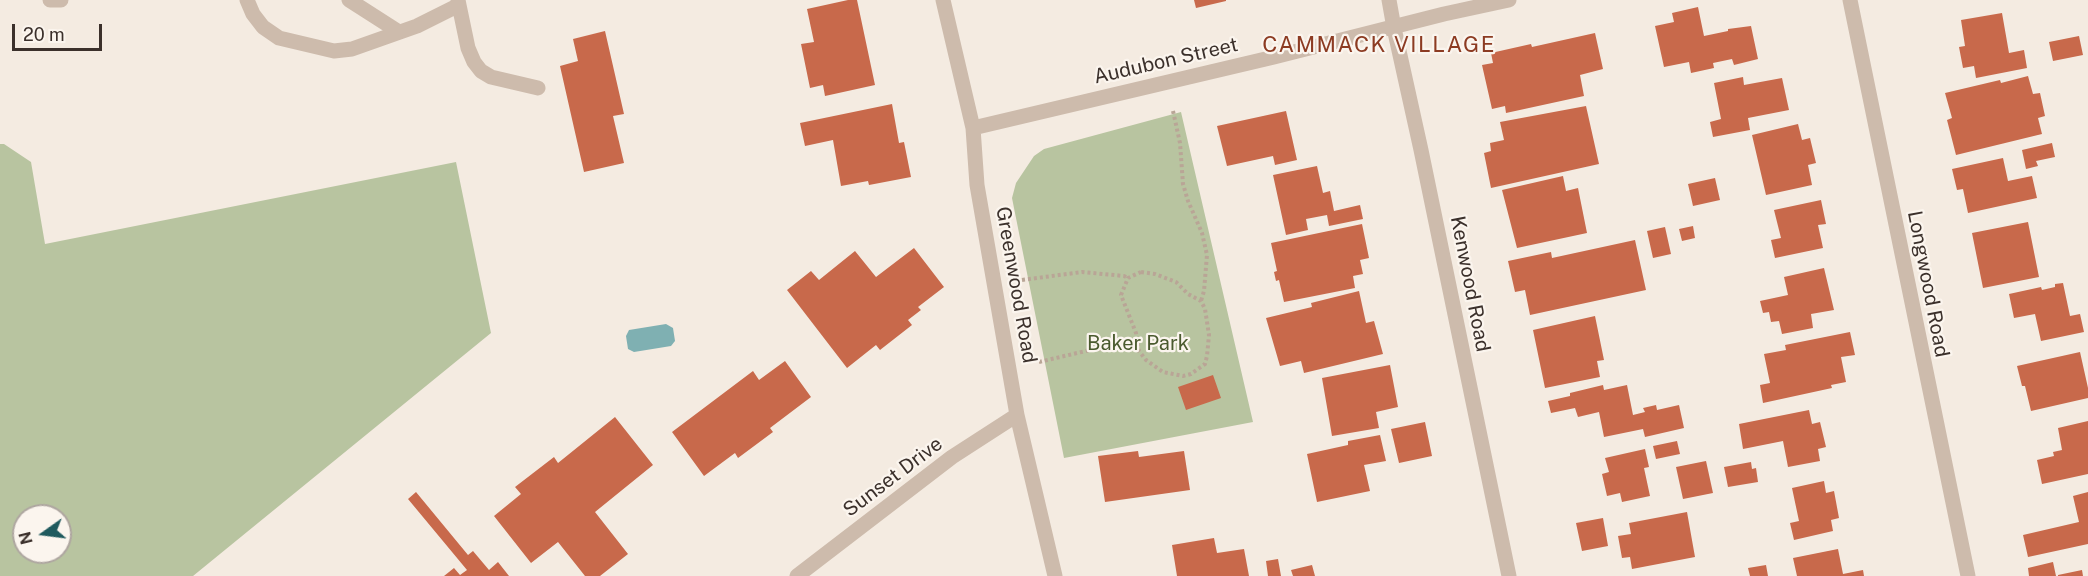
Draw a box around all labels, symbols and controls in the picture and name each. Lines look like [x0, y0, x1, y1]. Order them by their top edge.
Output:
scale bar [15, 12, 105, 50]
text: 20 m [23, 24, 65, 45]
district label: CAMMACK VILLAGE [1262, 32, 1496, 58]
street label: Audubon Street [1092, 33, 1240, 89]
street label: Greenwood Road [990, 205, 1042, 365]
street label: Longwood Road [1902, 209, 1954, 359]
street label: Kenwood Road [1445, 214, 1495, 354]
park label: Baker Park [1087, 332, 1189, 356]
street label: Sunset Drive [839, 432, 947, 522]
north arrow [12, 504, 72, 564]
text: N [15, 530, 37, 546]

